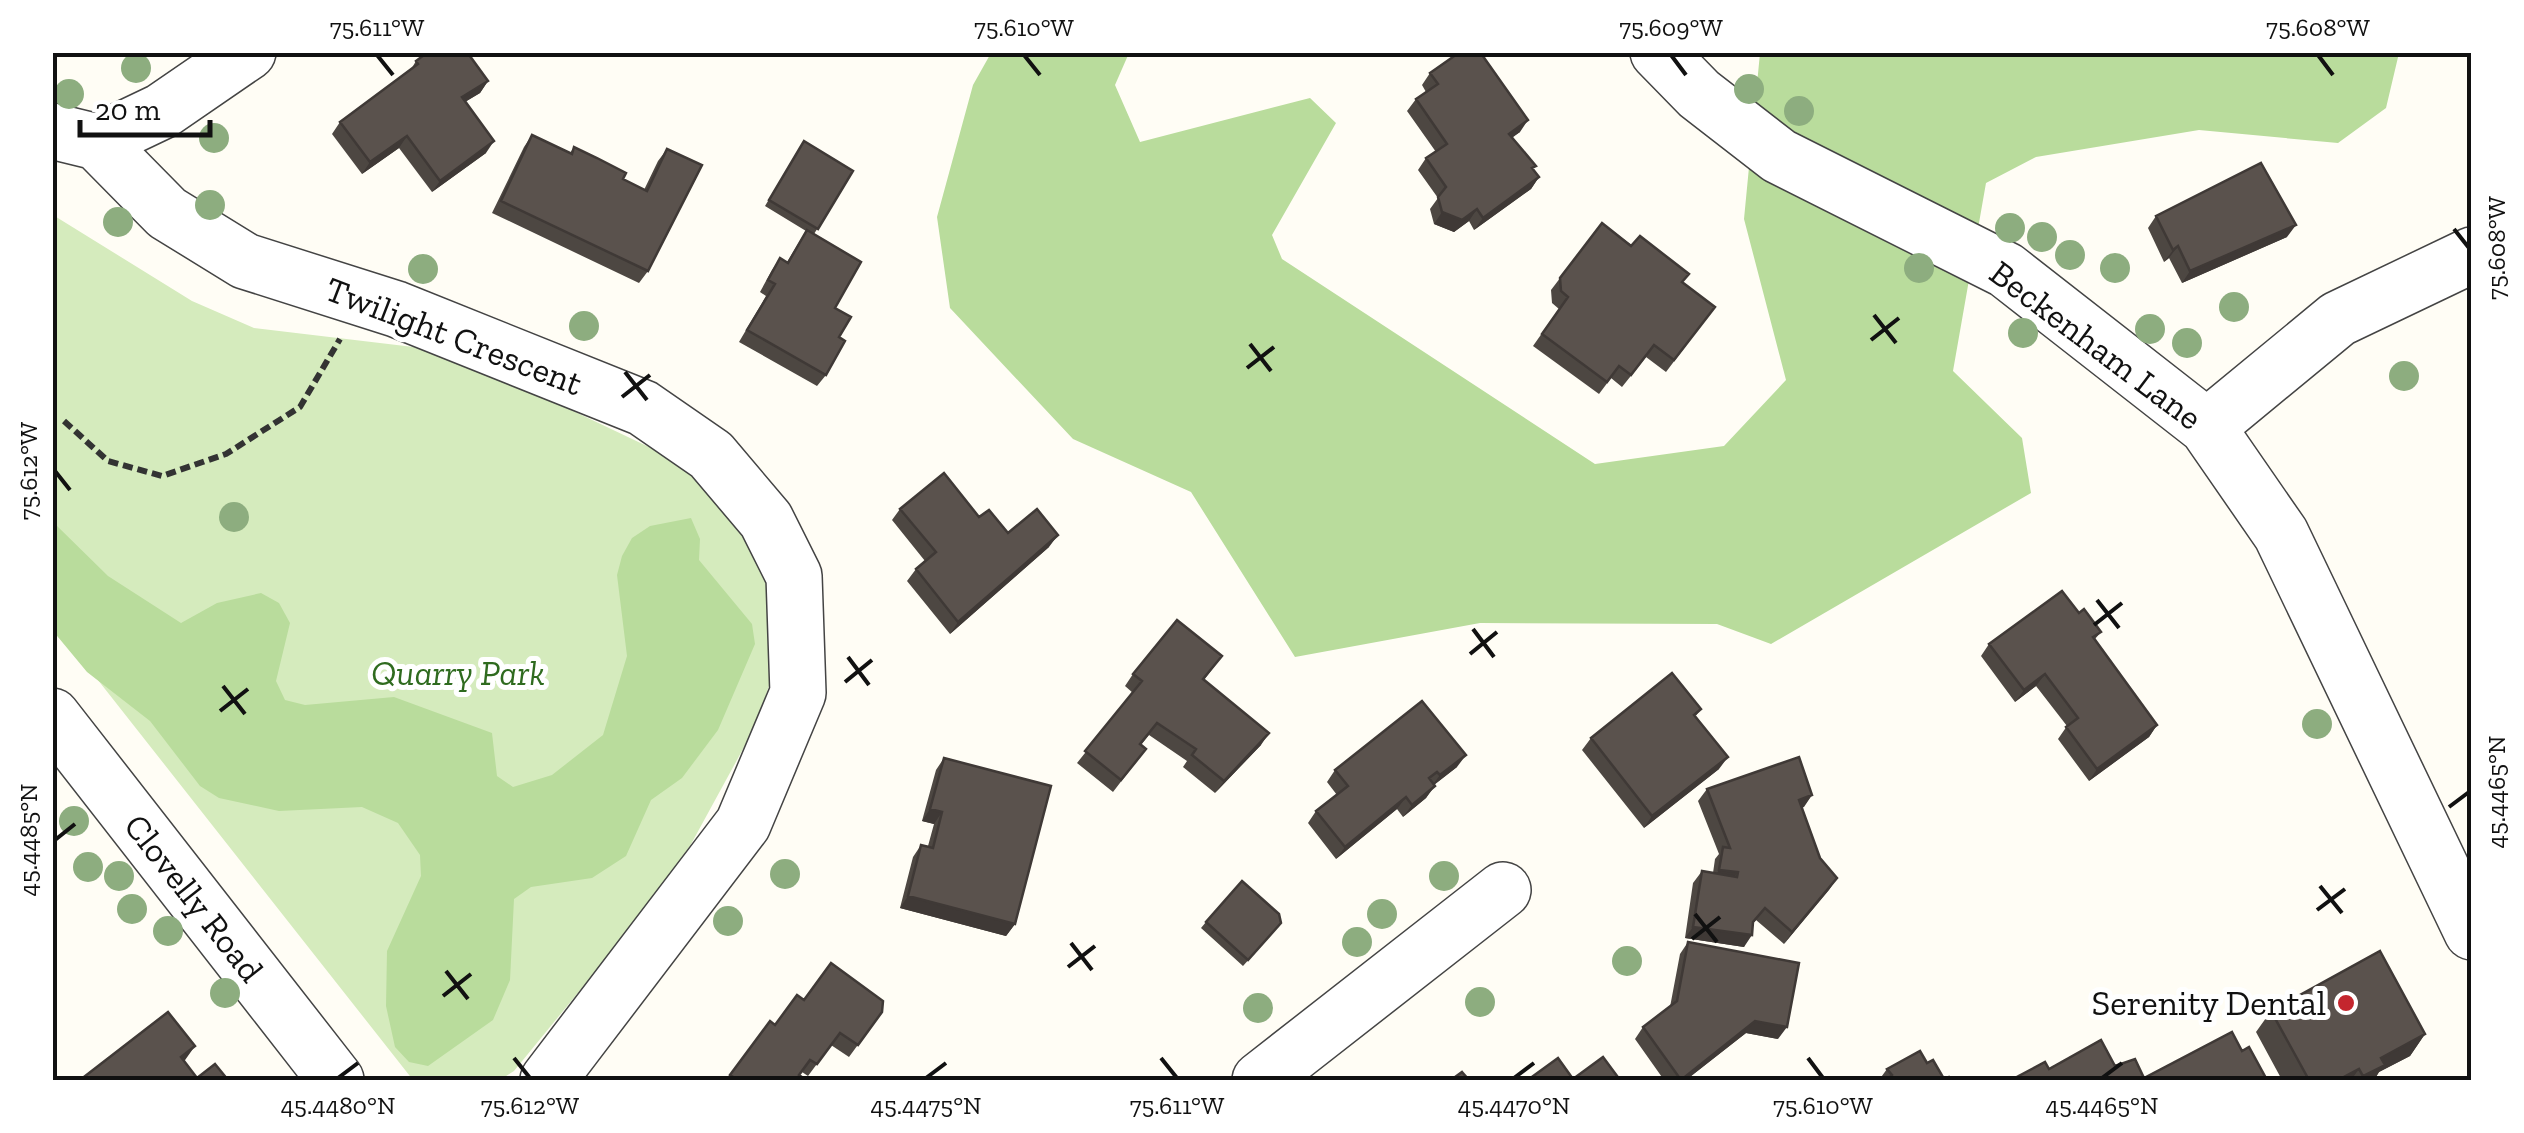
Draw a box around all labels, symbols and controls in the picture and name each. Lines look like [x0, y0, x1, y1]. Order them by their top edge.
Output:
text: 75.611°W [330, 12, 425, 42]
text: 75.610°W [974, 12, 1075, 42]
text: 75.609°W [1619, 12, 1723, 42]
text: 75.608°W [2266, 12, 2371, 42]
scale bar [80, 75, 210, 137]
text: 20 m [95, 92, 161, 128]
text: 75.608°W [2481, 195, 2511, 300]
street label: Beckenham Lane [1982, 251, 2210, 439]
street label: Twilight Crescent [320, 268, 588, 404]
text: 75.612°W [13, 421, 43, 520]
park label: Quarry Park [371, 652, 545, 694]
text: 45.4465°N [2481, 736, 2511, 848]
text: 45.4485°N [13, 783, 43, 897]
street label: Clovelly Road [115, 806, 273, 990]
place label: Serenity Dental [2092, 982, 2326, 1024]
marker: Serenity Dental [2335, 992, 2357, 1014]
text: 45.4480°N [281, 1090, 395, 1120]
text: 75.612°W [481, 1090, 580, 1120]
text: 45.4475°N [870, 1090, 982, 1120]
text: 75.611°W [1130, 1090, 1225, 1120]
text: 45.4470°N [1458, 1090, 1570, 1120]
text: 75.610°W [1773, 1090, 1874, 1120]
text: 45.4465°N [2046, 1090, 2158, 1120]

